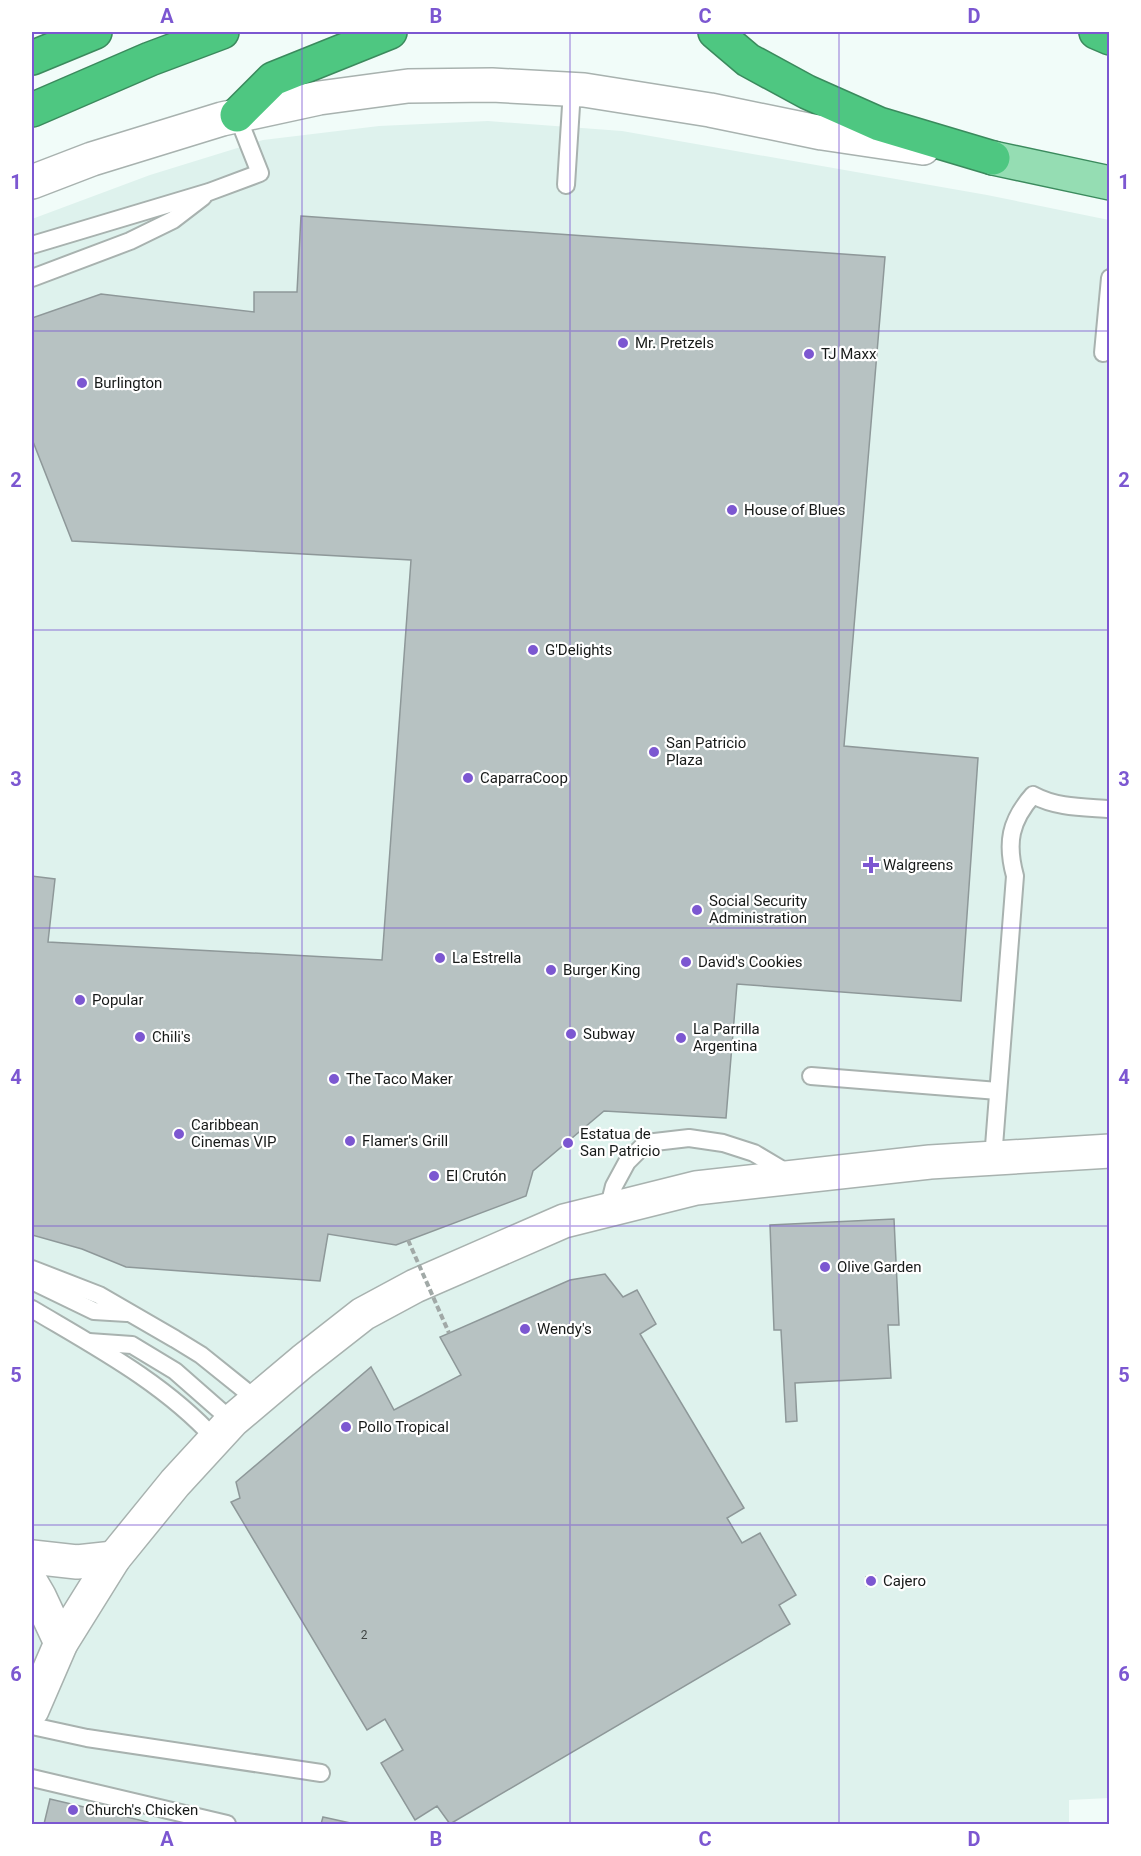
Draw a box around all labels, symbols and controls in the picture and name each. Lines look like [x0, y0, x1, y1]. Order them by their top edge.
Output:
text: A [160, 4, 174, 28]
text: B [430, 4, 442, 28]
text: C [698, 4, 712, 28]
text: D [968, 4, 981, 28]
text: 1 [10, 170, 22, 194]
text: 1 [1118, 170, 1130, 194]
place label: Mr. Pretzels [635, 334, 714, 352]
marker: Mr. Pretzels [616, 336, 630, 350]
place label: TJ Maxx [821, 345, 877, 363]
marker: TJ Maxx [802, 347, 816, 361]
place label: Burlington [94, 374, 162, 392]
marker: Burlington [75, 376, 89, 390]
text: 2 [10, 468, 22, 492]
text: 2 [1118, 468, 1130, 492]
place label: House of Blues [744, 501, 845, 519]
marker: House of Blues [725, 503, 739, 517]
place label: G'Delights [545, 641, 612, 659]
marker: G'Delights [526, 643, 540, 657]
place label: San Patricio Plaza [666, 734, 746, 769]
marker: San Patricio Plaza [647, 745, 661, 759]
text: 3 [10, 767, 22, 791]
text: 3 [1118, 767, 1130, 791]
place label: CaparraCoop [480, 769, 568, 787]
marker: CaparraCoop [461, 771, 475, 785]
place label: Walgreens [883, 856, 953, 874]
marker: Walgreens [864, 858, 878, 872]
place label: Social Security Administration [709, 892, 807, 927]
marker: Social Security Administration [690, 903, 704, 917]
place label: La Estrella [452, 949, 522, 967]
marker: La Estrella [433, 951, 447, 965]
place label: David's Cookies [698, 953, 803, 971]
marker: David's Cookies [679, 955, 693, 969]
place label: Burger King [563, 961, 641, 979]
marker: Burger King [544, 963, 558, 977]
place label: Popular [92, 991, 144, 1009]
marker: Popular [73, 993, 87, 1007]
place label: La Parrilla Argentina [693, 1020, 760, 1055]
place label: Subway [583, 1025, 635, 1043]
marker: Subway [564, 1027, 578, 1041]
place label: Chili's [152, 1028, 191, 1046]
marker: Chili's [133, 1030, 147, 1044]
marker: La Parrilla Argentina [674, 1031, 688, 1045]
text: 4 [10, 1065, 22, 1089]
text: 4 [1118, 1065, 1130, 1089]
place label: The Taco Maker [346, 1070, 453, 1088]
marker: The Taco Maker [327, 1072, 341, 1086]
place label: Caribbean Cinemas VIP [191, 1116, 277, 1151]
place label: Estatua de San Patricio [580, 1125, 660, 1160]
marker: Caribbean Cinemas VIP [172, 1127, 186, 1141]
place label: Flamer's Grill [362, 1132, 448, 1150]
marker: Flamer's Grill [343, 1134, 357, 1148]
marker: Estatua de San Patricio [561, 1136, 575, 1150]
place label: El Crutón [446, 1167, 507, 1185]
marker: El Crutón [427, 1169, 441, 1183]
place label: Olive Garden [837, 1258, 921, 1276]
marker: Olive Garden [818, 1260, 832, 1274]
place label: Wendy's [537, 1320, 592, 1338]
marker: Wendy's [518, 1322, 532, 1336]
text: 5 [10, 1363, 22, 1387]
text: 5 [1118, 1363, 1130, 1387]
place label: Pollo Tropical [358, 1418, 449, 1436]
marker: Pollo Tropical [339, 1420, 353, 1434]
place label: Cajero [883, 1572, 926, 1590]
marker: Cajero [864, 1574, 878, 1588]
house number: 2 [361, 1628, 368, 1642]
text: 6 [10, 1662, 22, 1686]
text: 6 [1118, 1662, 1130, 1686]
place label: Church's Chicken [85, 1801, 198, 1819]
marker: Church's Chicken [66, 1803, 80, 1817]
text: A [160, 1827, 174, 1851]
text: B [430, 1827, 442, 1851]
text: C [698, 1827, 712, 1851]
text: D [968, 1827, 981, 1851]

